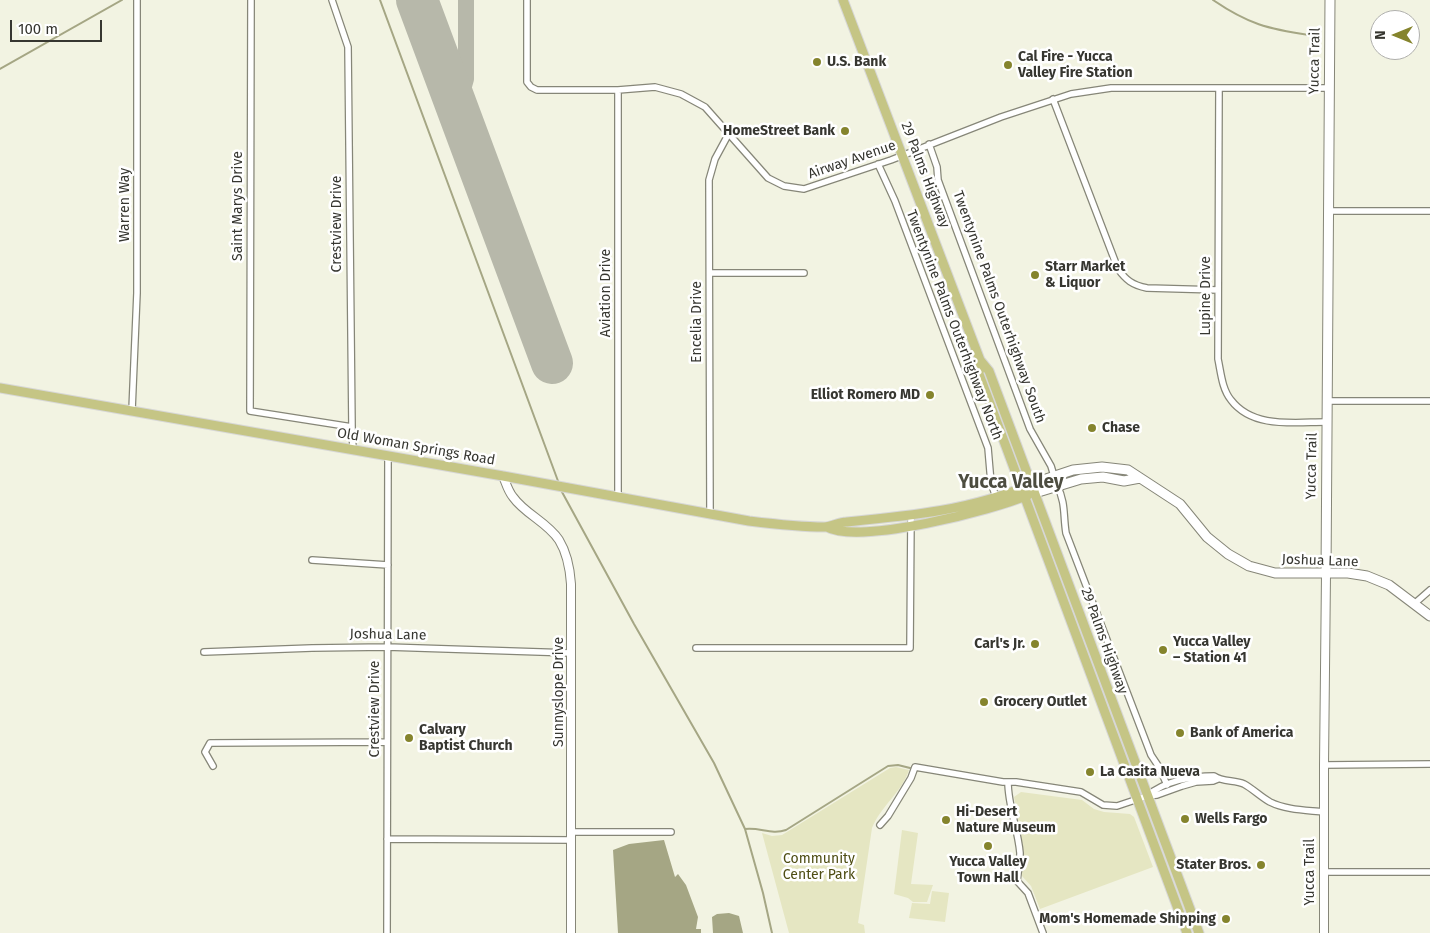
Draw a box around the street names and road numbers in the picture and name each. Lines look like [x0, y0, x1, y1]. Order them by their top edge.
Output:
street label: Yucca Trail [1306, 27, 1324, 95]
street label: 29 Palms Highway [897, 120, 953, 230]
street label: Airway Avenue [806, 137, 898, 183]
street label: Saint Marys Drive [230, 151, 246, 261]
street label: Warren Way [117, 168, 133, 242]
street label: Crestview Drive [329, 176, 345, 272]
street label: Twentynine Palms Outerhighway South [949, 189, 1049, 425]
street label: Twentynine Palms Outerhighway North [902, 208, 1006, 442]
street label: Aviation Drive [598, 249, 614, 337]
street label: Lupine Drive [1198, 256, 1214, 336]
street label: Encelia Drive [689, 281, 705, 363]
street label: Old Woman Springs Road [336, 425, 496, 469]
street label: Yucca Trail [1303, 432, 1321, 500]
street label: Joshua Lane [1281, 551, 1359, 571]
street label: 29 Palms Highway [1077, 585, 1131, 697]
street label: Joshua Lane [349, 626, 427, 644]
street label: Sunnyslope Drive [551, 637, 567, 747]
street label: Crestview Drive [367, 661, 383, 757]
street label: Yucca Trail [1302, 839, 1318, 905]

